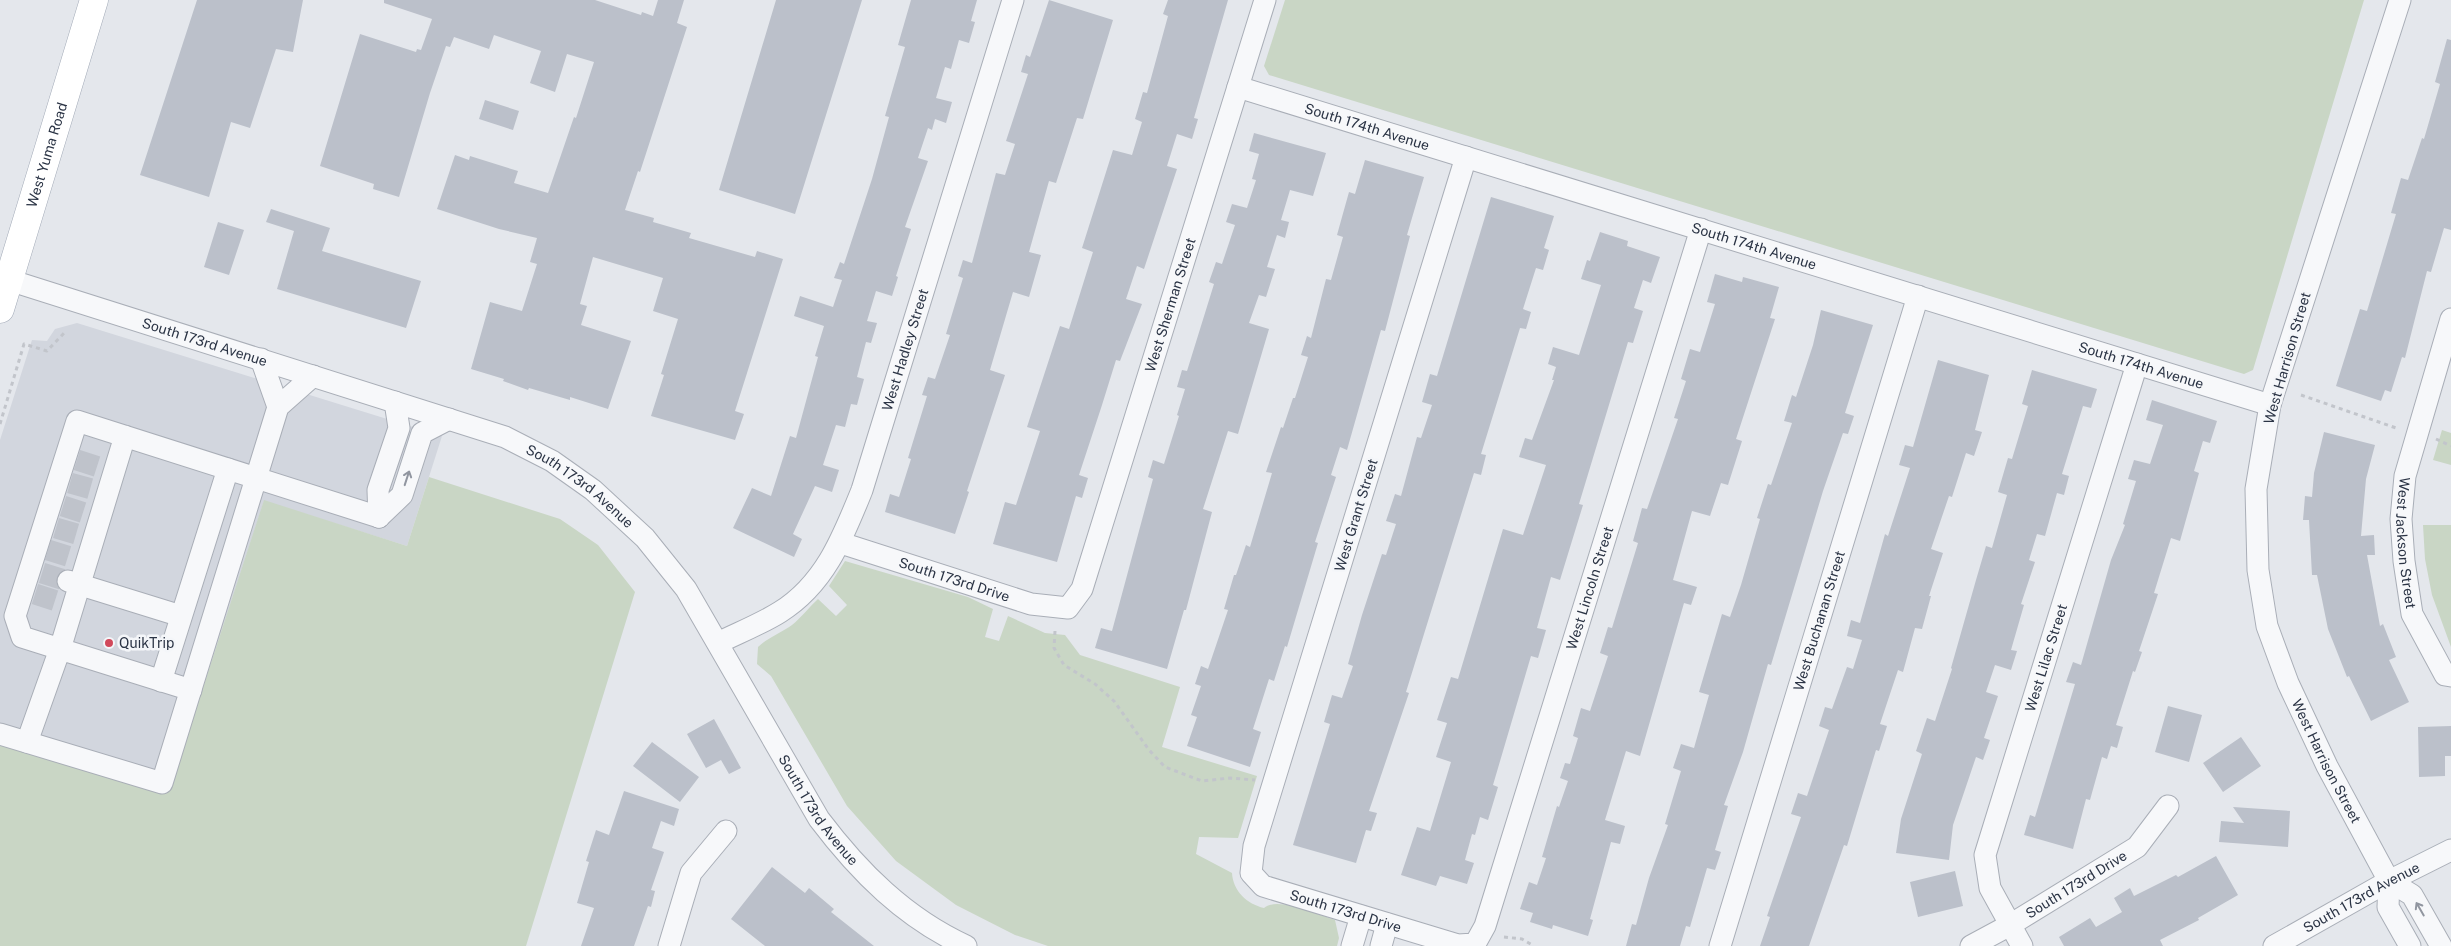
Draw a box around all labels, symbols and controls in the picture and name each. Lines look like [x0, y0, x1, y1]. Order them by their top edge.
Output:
street label: South 174th Avenue [1303, 100, 1432, 154]
street label: West Yuma Road [23, 101, 70, 209]
street label: South 174th Avenue [1690, 219, 1819, 273]
street label: West Sherman Street [1142, 236, 1199, 374]
street label: West Hadley Street [879, 287, 932, 413]
street label: West Harrison Street [2260, 290, 2314, 426]
street label: South 173rd Avenue [140, 315, 269, 369]
street label: South 174th Avenue [2077, 338, 2206, 392]
street label: South 173rd Avenue [523, 441, 637, 531]
street label: West Grant Street [1331, 457, 1381, 573]
one-way arrow [403, 471, 412, 487]
street label: West Jackson Street [2393, 477, 2419, 610]
street label: West Lincoln Street [1563, 524, 1616, 652]
street label: West Buchanan Street [1790, 549, 1848, 693]
street label: South 173rd Drive [897, 554, 1012, 605]
street label: West Lilac Street [2022, 602, 2070, 714]
place label: QuikTrip [119, 635, 174, 651]
marker: QuikTrip [103, 637, 115, 649]
street label: West Harrison Street [2289, 696, 2364, 826]
street label: South 173rd Avenue [775, 752, 861, 868]
street label: South 173rd Drive [2023, 847, 2130, 921]
street label: South 173rd Avenue [2300, 859, 2422, 936]
street label: South 173rd Drive [1288, 887, 1403, 935]
one-way arrow [2415, 902, 2424, 917]

